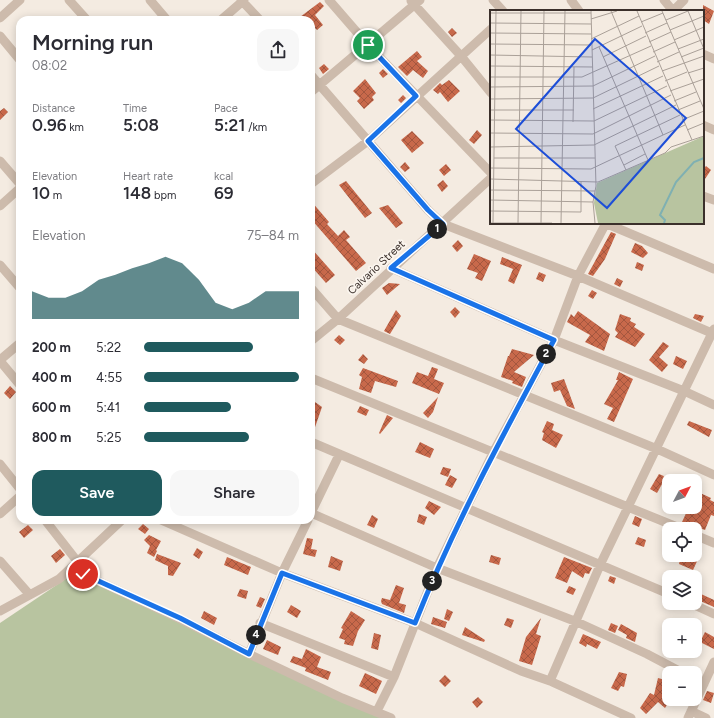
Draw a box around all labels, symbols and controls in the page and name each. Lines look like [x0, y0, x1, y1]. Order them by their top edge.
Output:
inset map [490, 10, 704, 224]
pin [351, 28, 385, 62]
text: Morning run [32, 29, 153, 56]
button: share [257, 29, 299, 71]
icon: arrive [357, 34, 379, 56]
text: 08:02 [32, 58, 67, 73]
text: Distance [32, 102, 75, 115]
text: Time [123, 102, 147, 115]
text: Pace [214, 102, 238, 115]
text: 0.96 [32, 115, 66, 135]
text: 5:08 [123, 115, 159, 135]
text: 5:21 [214, 115, 245, 135]
text: km [66, 121, 84, 134]
text: /km [245, 121, 267, 134]
text: Elevation [32, 170, 77, 183]
text: Heart rate [123, 170, 173, 183]
text: kcal [214, 170, 233, 183]
text: 10 [32, 183, 50, 203]
text: 148 [123, 183, 151, 203]
text: 69 [214, 183, 234, 203]
text: m [50, 189, 62, 202]
text: bpm [151, 189, 176, 202]
pin: 1 [427, 219, 447, 239]
text: 1 [435, 222, 439, 235]
text: Elevation [32, 228, 85, 243]
text: 75–84 m [247, 228, 299, 243]
street label: Calvario Street [345, 238, 408, 297]
text: 200 m [32, 340, 71, 355]
text: 5:22 [96, 340, 121, 355]
pin: 2 [536, 344, 556, 364]
text: 2 [543, 347, 549, 360]
text: 400 m [32, 370, 72, 385]
text: 4:55 [96, 370, 122, 385]
text: 600 m [32, 400, 71, 415]
text: 5:41 [96, 400, 120, 415]
text: 800 m [32, 430, 71, 445]
text: 5:25 [96, 430, 122, 445]
button: Save [32, 470, 162, 516]
button: Share [170, 470, 299, 516]
north arrow [662, 474, 702, 514]
map controls [662, 474, 702, 706]
button: locate [662, 522, 702, 562]
pin [66, 557, 100, 591]
icon: check [72, 563, 94, 585]
button: layers [662, 570, 702, 610]
pin: 3 [422, 571, 442, 591]
text: 3 [429, 574, 435, 587]
button: + [662, 618, 702, 658]
pin: 4 [246, 625, 266, 645]
text: 4 [253, 628, 259, 641]
button: − [662, 666, 702, 706]

